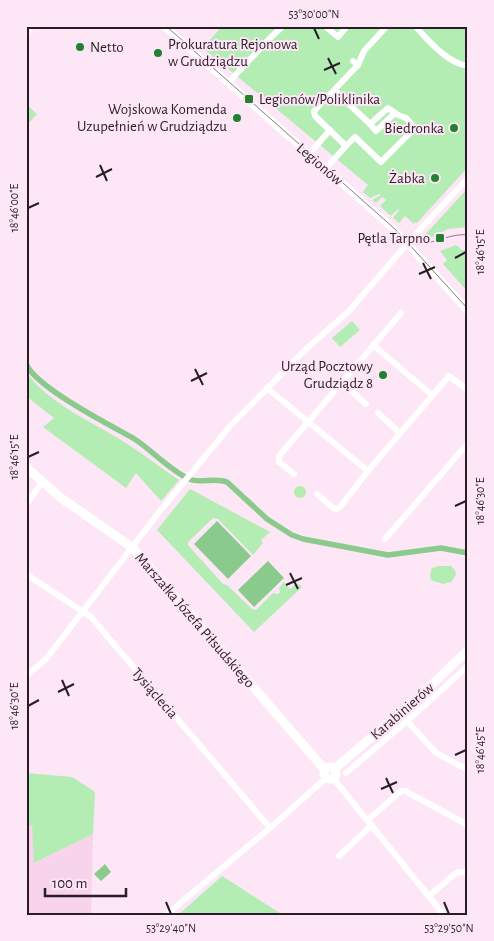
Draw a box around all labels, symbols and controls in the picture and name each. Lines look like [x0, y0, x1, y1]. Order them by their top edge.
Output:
text: 53°30'00"N [289, 8, 339, 20]
place label: Prokuratura Rejonowa w Grudziądzu [168, 37, 298, 69]
place label: Netto [90, 40, 124, 55]
marker: Netto [74, 41, 86, 53]
marker: Prokuratura Rejonowa w Grudziądzu [152, 47, 164, 59]
place label: Legionów/Poliklinika [259, 92, 380, 107]
marker: Legionów/Poliklinika [243, 93, 255, 105]
place label: Wojskowa Komenda Uzupełnień w Grudziądzu [77, 102, 227, 134]
marker: Wojskowa Komenda Uzupełnień w Grudziądzu [231, 112, 243, 124]
place label: Biedronka [384, 121, 444, 136]
marker: Biedronka [448, 122, 460, 134]
street label: Legionów [294, 140, 346, 188]
place label: Żabka [389, 169, 425, 186]
marker: Żabka [429, 172, 441, 184]
text: 18°46'00"E [8, 184, 20, 232]
text: 18°46'15"E [474, 229, 486, 275]
place label: Pętla Tarpno [357, 231, 430, 246]
marker: Pętla Tarpno [434, 232, 446, 244]
place label: Urząd Pocztowy Grudziądz 8 [281, 359, 374, 391]
marker: Urząd Pocztowy Grudziądz 8 [377, 369, 389, 381]
text: 18°46'15"E [8, 434, 20, 480]
text: 18°46'30"E [474, 477, 486, 525]
street label: Marszałka Józefa Piłsudskiego [132, 550, 257, 691]
street label: Tysiąclecia [129, 665, 181, 722]
street label: Karabinierów [368, 680, 437, 743]
text: 18°46'30"E [8, 682, 20, 730]
text: 18°46'45"E [474, 726, 486, 773]
scale bar [45, 866, 126, 898]
text: 100 m [52, 876, 87, 891]
text: 53°29'40"N [146, 922, 196, 934]
text: 53°29'50"N [424, 922, 474, 934]

